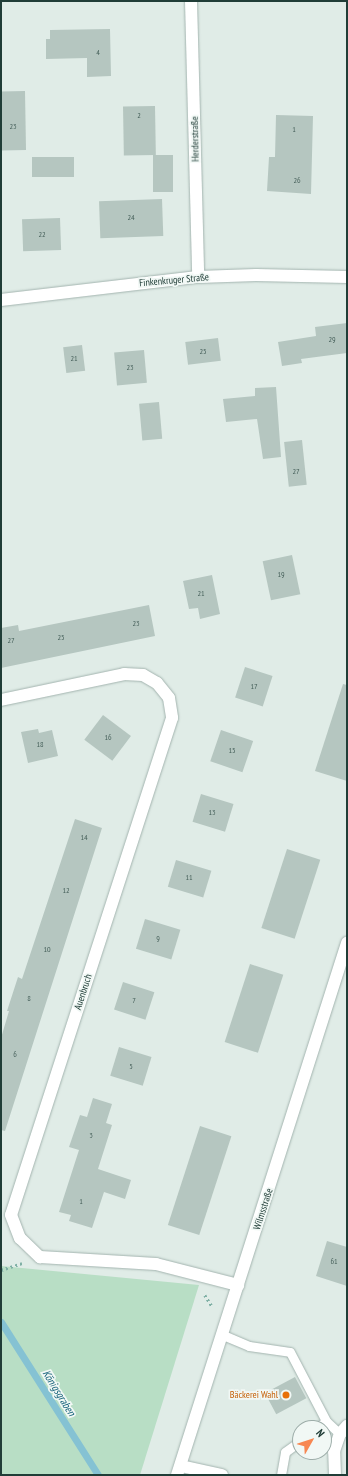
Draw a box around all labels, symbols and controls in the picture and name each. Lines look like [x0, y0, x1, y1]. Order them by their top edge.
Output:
house number: 4 [96, 48, 100, 58]
house number: 2 [137, 111, 141, 121]
street label: Herderstraße [189, 116, 201, 162]
house number: 23 [9, 122, 17, 132]
house number: 1 [292, 125, 296, 135]
house number: 26 [293, 176, 301, 186]
house number: 24 [127, 213, 135, 223]
house number: 22 [38, 230, 46, 240]
street label: Finkenkruger Straße [139, 271, 209, 289]
house number: 29 [328, 335, 336, 345]
house number: 25 [199, 347, 207, 357]
house number: 21 [70, 354, 78, 364]
house number: 23 [126, 363, 134, 373]
house number: 27 [292, 467, 300, 477]
house number: 19 [277, 570, 285, 580]
house number: 21 [197, 589, 205, 599]
house number: 23 [132, 619, 140, 629]
house number: 25 [57, 633, 65, 643]
house number: 27 [7, 636, 15, 646]
house number: 17 [250, 682, 258, 692]
house number: 16 [104, 733, 112, 743]
house number: 18 [36, 740, 44, 750]
house number: 15 [228, 746, 236, 756]
house number: 13 [208, 808, 216, 818]
house number: 14 [80, 833, 88, 843]
house number: 11 [185, 873, 193, 883]
house number: 12 [62, 886, 70, 896]
house number: 9 [156, 934, 160, 944]
house number: 10 [43, 945, 51, 955]
street label: Auenbruch [72, 973, 94, 1011]
house number: 8 [27, 994, 31, 1004]
house number: 7 [132, 996, 136, 1006]
house number: 6 [13, 1050, 17, 1060]
house number: 5 [129, 1062, 133, 1072]
house number: 3 [89, 1131, 93, 1141]
street label: Wilmsstraße [251, 1187, 275, 1231]
house number: 1 [79, 1197, 83, 1207]
house number: 61 [330, 1257, 338, 1267]
water label: Königsgraben [40, 1368, 78, 1418]
place label: Bäckerei Wahl [230, 1389, 278, 1401]
marker: Bäckerei Wahl [281, 1390, 291, 1400]
north arrow [292, 1420, 332, 1460]
text: N [313, 1426, 328, 1440]

